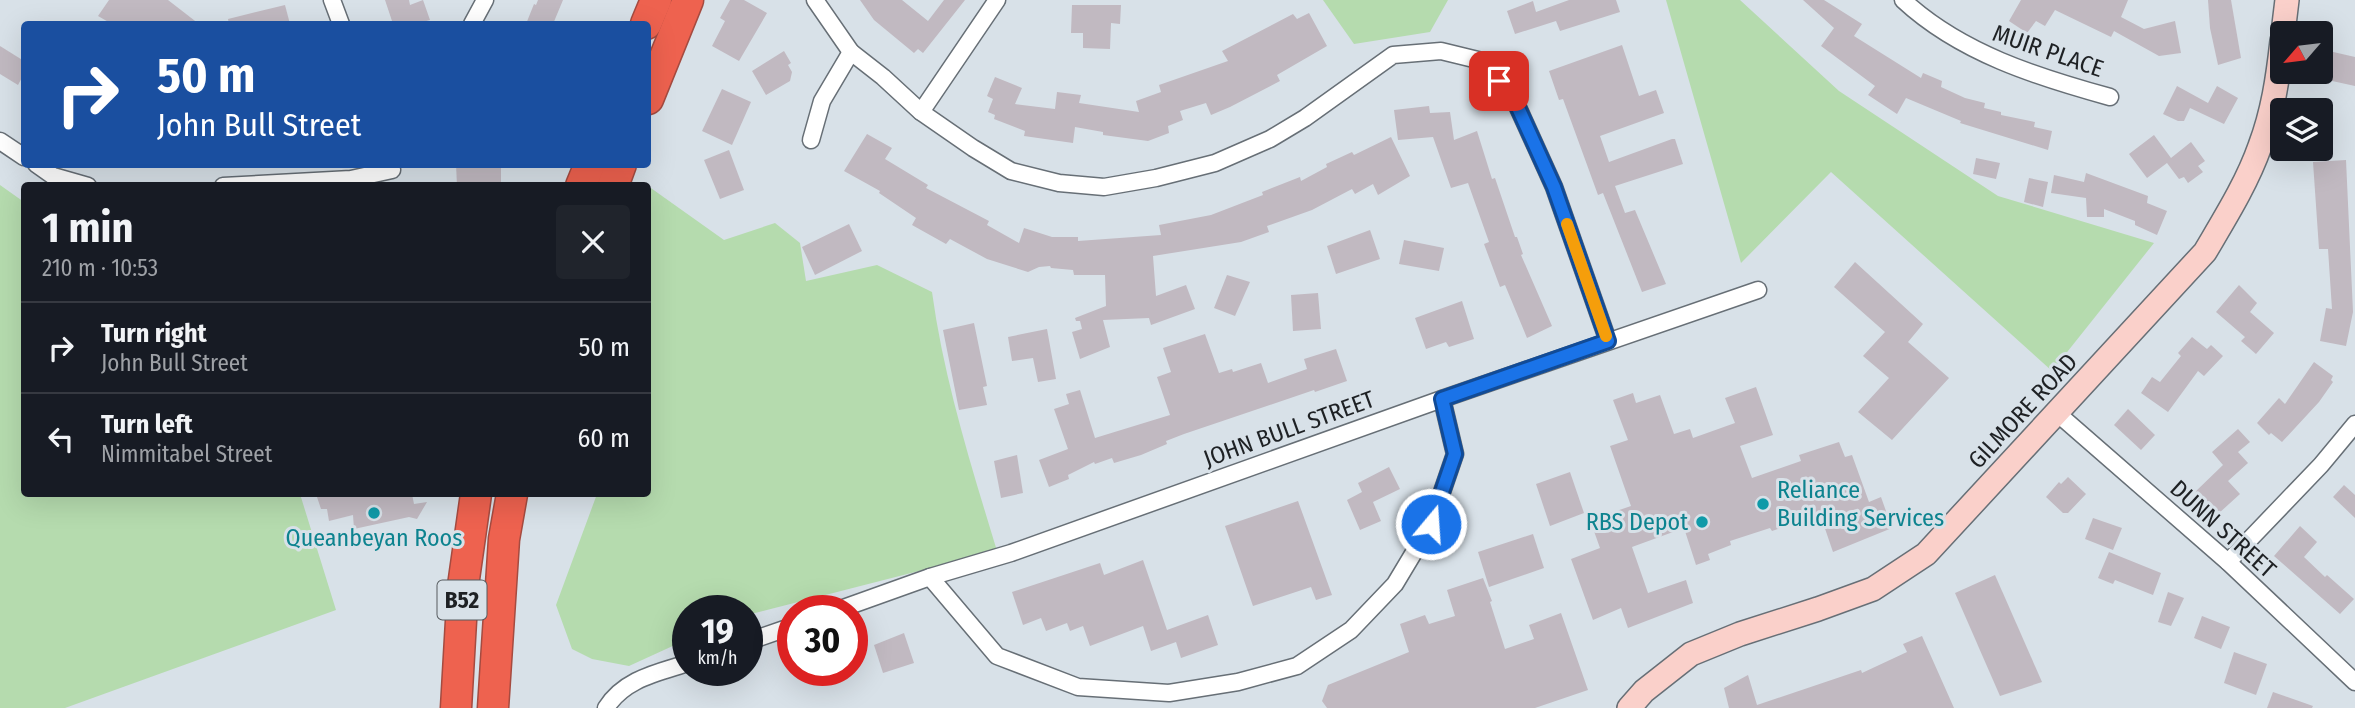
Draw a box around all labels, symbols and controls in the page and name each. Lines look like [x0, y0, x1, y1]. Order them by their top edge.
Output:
street label: MUIR PLACE [1989, 19, 2107, 83]
north arrow [2270, 21, 2333, 84]
map controls [2270, 21, 2333, 161]
text: 50 m [157, 46, 255, 105]
icon: right [42, 49, 133, 140]
pin [1469, 51, 1529, 111]
icon: arrive [1480, 62, 1518, 100]
button: layers [2270, 98, 2333, 161]
text: John Bull Street [157, 106, 361, 144]
text: 1 min [42, 203, 133, 253]
button: close [556, 205, 630, 279]
text: 210 m · 10:53 [42, 254, 158, 282]
text: Turn right [101, 318, 207, 349]
icon: right [42, 329, 80, 367]
text: 50 m [578, 332, 630, 363]
street label: GILMORE ROAD [1963, 348, 2083, 474]
text: John Bull Street [101, 349, 248, 377]
street label: JOHN BULL STREET [1200, 385, 1378, 473]
text: Turn left [101, 409, 193, 440]
icon: left [42, 420, 80, 458]
text: 60 m [577, 423, 630, 454]
text: Nimmitabel Street [101, 440, 272, 468]
street label: DUNN STREET [2165, 474, 2281, 584]
place label: Reliance Building Services [1777, 476, 1944, 532]
position arrow [1394, 487, 1468, 561]
marker: Reliance Building Services [1755, 496, 1771, 512]
marker: Queanbeyan Roos [366, 505, 382, 521]
place label: RBS Depot [1586, 508, 1688, 536]
marker: RBS Depot [1694, 514, 1710, 530]
place label: Queanbeyan Roos [286, 524, 462, 552]
road number: B52 [438, 580, 486, 620]
speed limit sign: 30 [777, 595, 868, 686]
text: 19 [701, 610, 734, 652]
text: km/h [697, 647, 738, 669]

